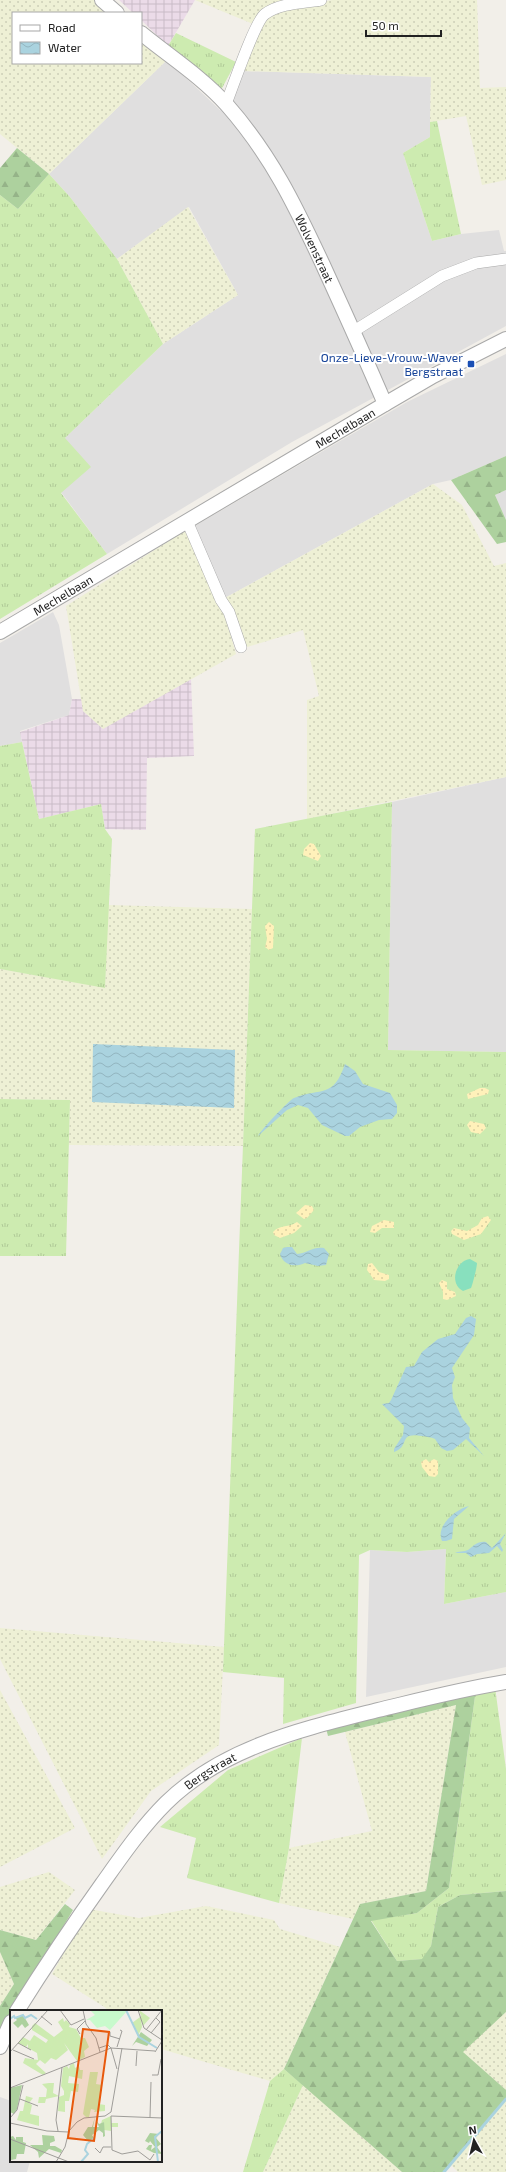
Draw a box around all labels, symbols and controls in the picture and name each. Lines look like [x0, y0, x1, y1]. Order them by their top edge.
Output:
legend [12, 12, 142, 64]
scale bar [366, 12, 441, 38]
text: 50 m [372, 18, 399, 32]
text: Road [48, 20, 76, 34]
text: Water [48, 40, 82, 54]
street label: Wolvenstraat [293, 212, 337, 285]
place label: Onze-Lieve-Vrouw-Waver Bergstraat [321, 350, 463, 378]
marker: Onze-Lieve-Vrouw-Waver Bergstraat [466, 359, 476, 369]
street label: Mechelbaan [313, 405, 377, 451]
street label: Mechelbaan [30, 572, 95, 618]
street label: Bergstraat [181, 1749, 239, 1792]
inset map [10, 2010, 162, 2162]
north arrow [454, 2120, 494, 2160]
text: N [468, 2123, 477, 2137]

